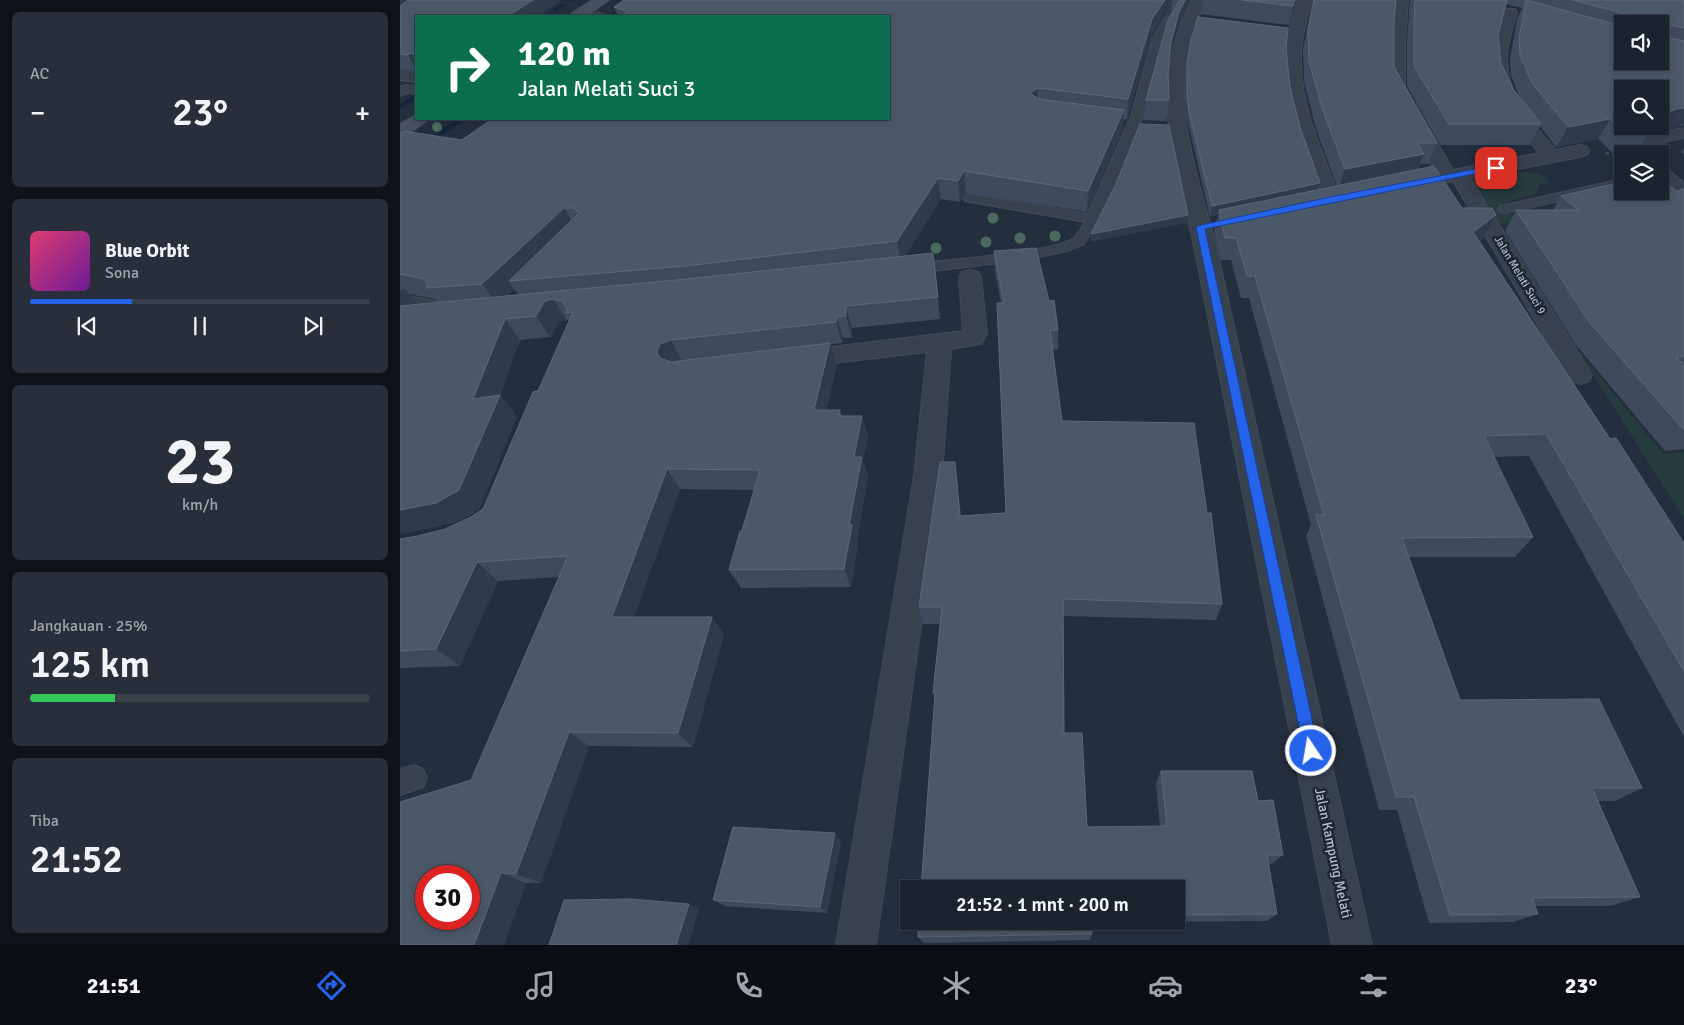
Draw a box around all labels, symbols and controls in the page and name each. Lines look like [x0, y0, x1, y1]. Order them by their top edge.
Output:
map controls [1614, 15, 1669, 200]
button: sound [1614, 15, 1669, 70]
text: 120 m [518, 32, 611, 75]
icon: right [435, 35, 500, 100]
text: AC [30, 64, 49, 84]
text: Jalan Melati Suci 3 [518, 75, 695, 102]
button: search [1614, 80, 1669, 135]
text: 23° [172, 89, 228, 136]
text: − [30, 96, 45, 130]
text: + [355, 96, 370, 130]
button: layers [1614, 145, 1669, 200]
pin [1475, 147, 1517, 189]
icon: arrive [1482, 154, 1510, 182]
street label: Jalan Melati Suci 9 [1492, 234, 1548, 316]
text: Blue Orbit [105, 239, 189, 263]
text: Sona [105, 263, 139, 283]
icon: previous [73, 312, 101, 340]
icon: pause [186, 312, 214, 340]
icon: next [299, 312, 327, 340]
text: 23 [165, 422, 235, 502]
text: km/h [182, 495, 218, 515]
text: Jangkauan · 25% [30, 616, 147, 636]
text: 125 km [30, 641, 150, 688]
position arrow [1284, 724, 1336, 776]
street label: Jalan Kampung Melati [1311, 786, 1355, 920]
text: Tiba [30, 811, 59, 831]
text: 21:52 [30, 836, 123, 883]
speed limit sign: 30 [415, 865, 480, 930]
text: 21:52 · 1 mnt · 200 m [956, 893, 1129, 917]
icon: directions [314, 968, 349, 1003]
icon: music [523, 968, 558, 1003]
icon: phone [731, 968, 766, 1003]
icon: climate [939, 968, 974, 1003]
icon: car [1148, 968, 1183, 1003]
icon: filters [1356, 968, 1391, 1003]
text: 21:51 [87, 972, 141, 999]
text: 23° [1565, 972, 1597, 999]

